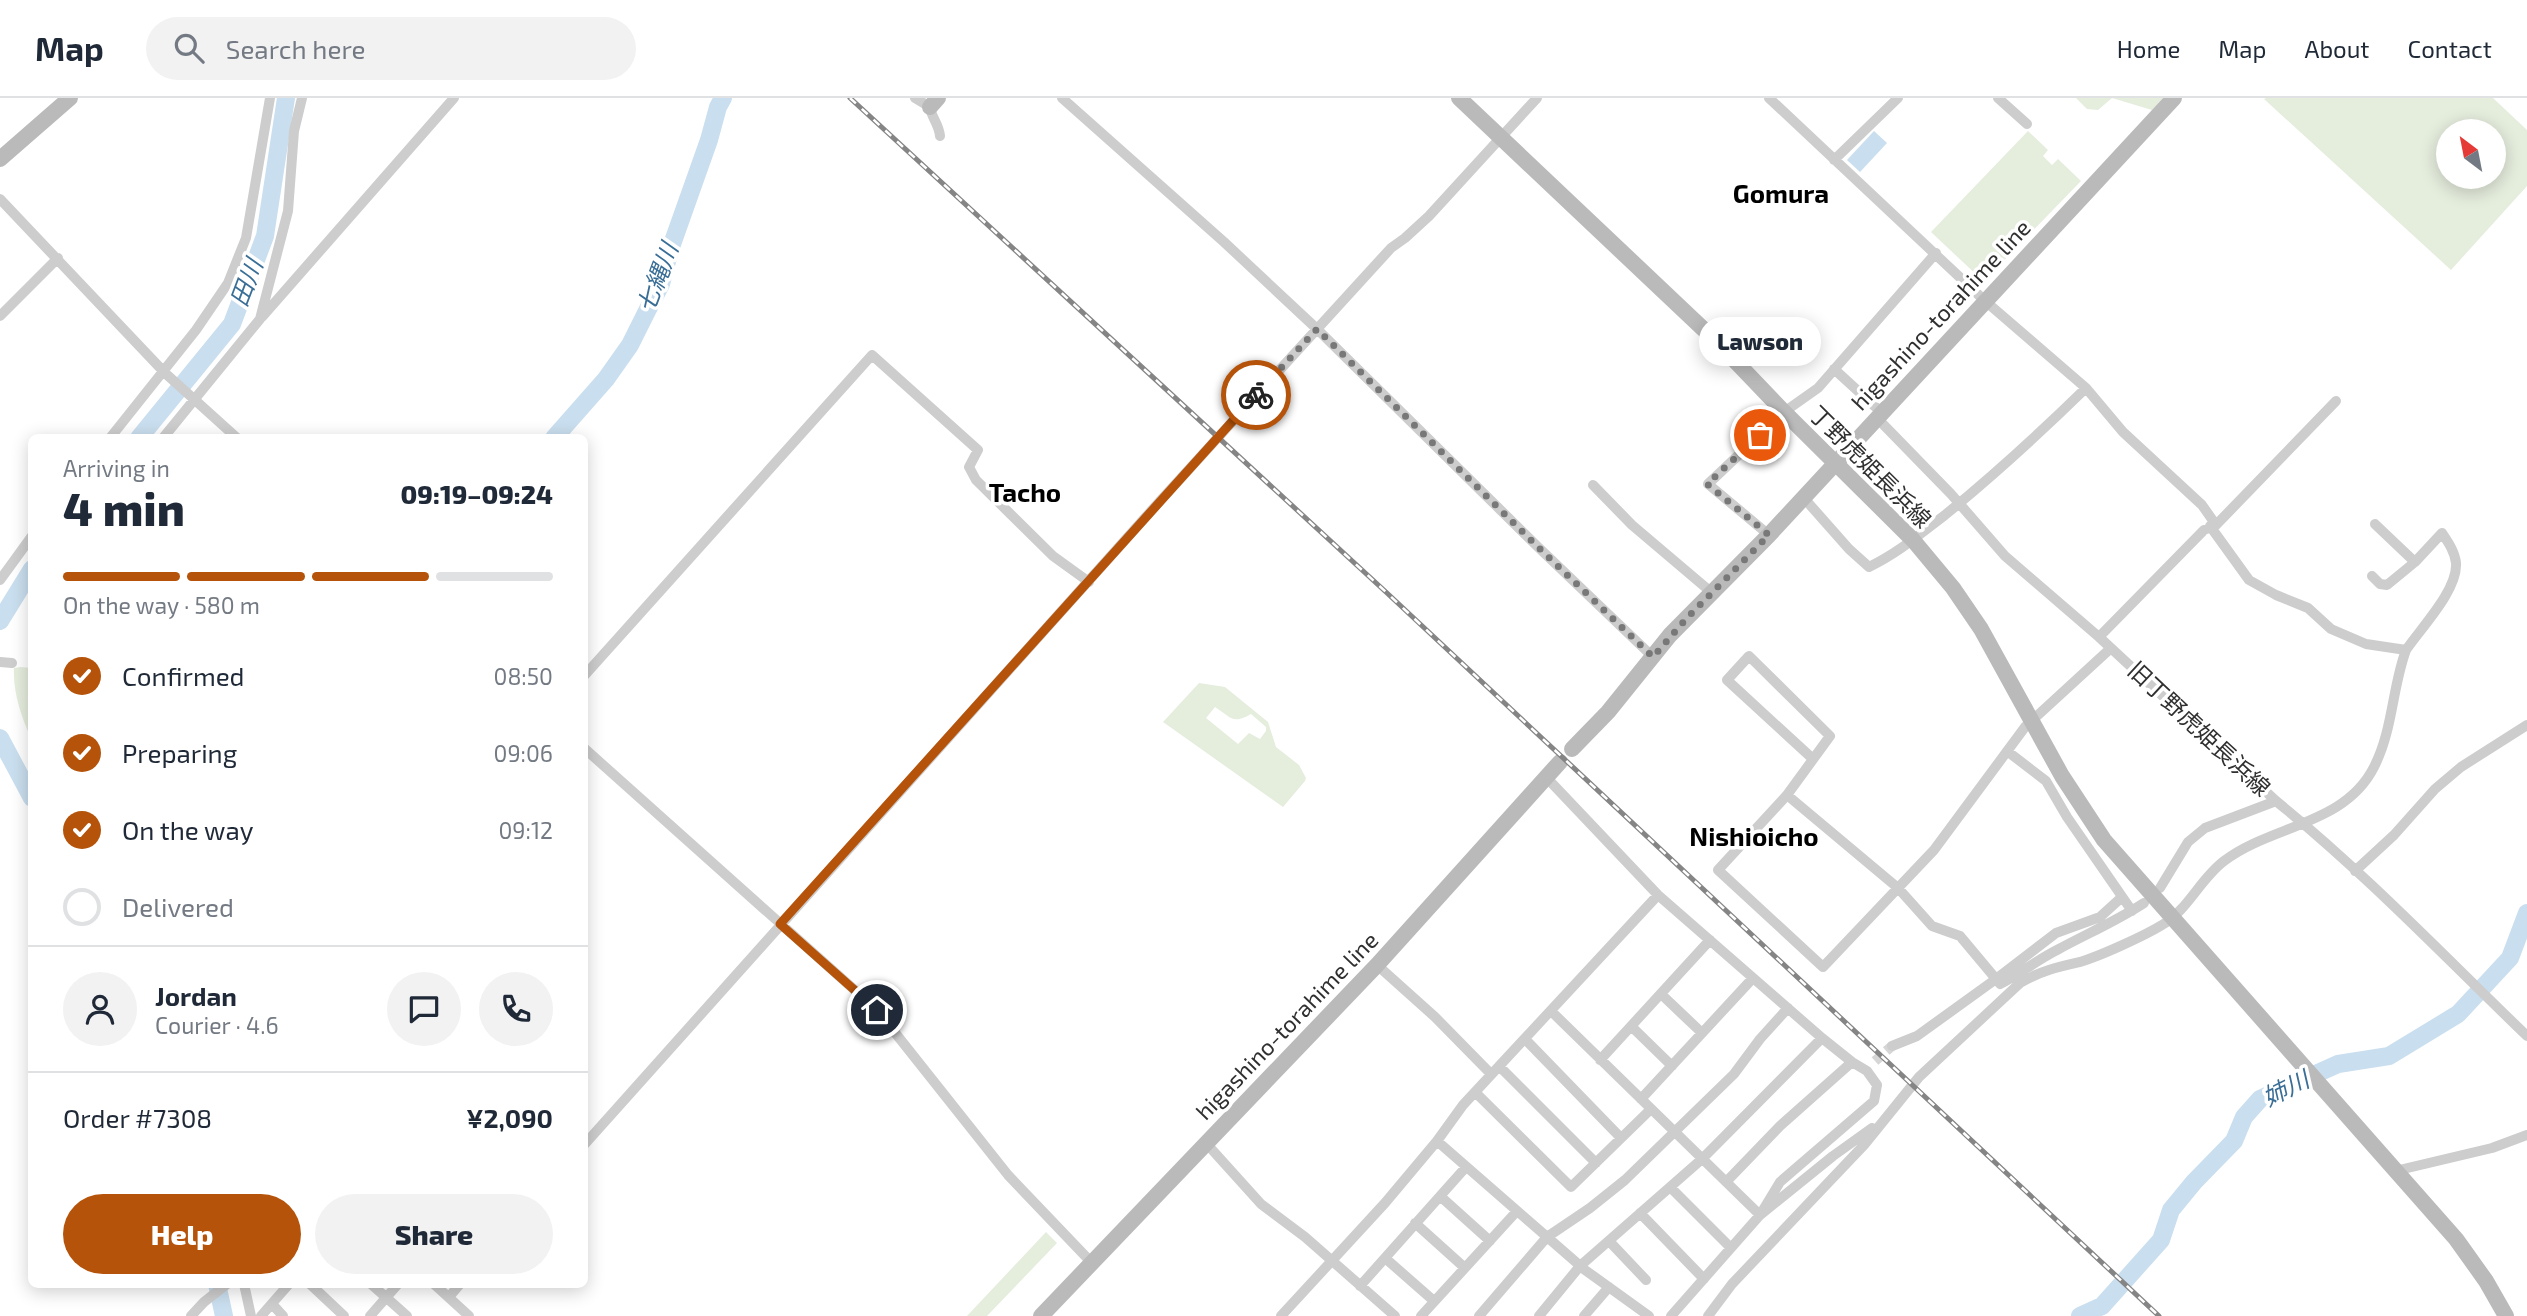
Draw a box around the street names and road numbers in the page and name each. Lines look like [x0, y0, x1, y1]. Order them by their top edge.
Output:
street label: higashino-torahime line [1845, 213, 2036, 415]
street label: 丁野虎姫長浜線 [1804, 399, 1938, 533]
street label: 旧丁野虎姫長浜線 [2123, 655, 2277, 801]
street label: higashino-torahime line [1189, 926, 1383, 1125]

